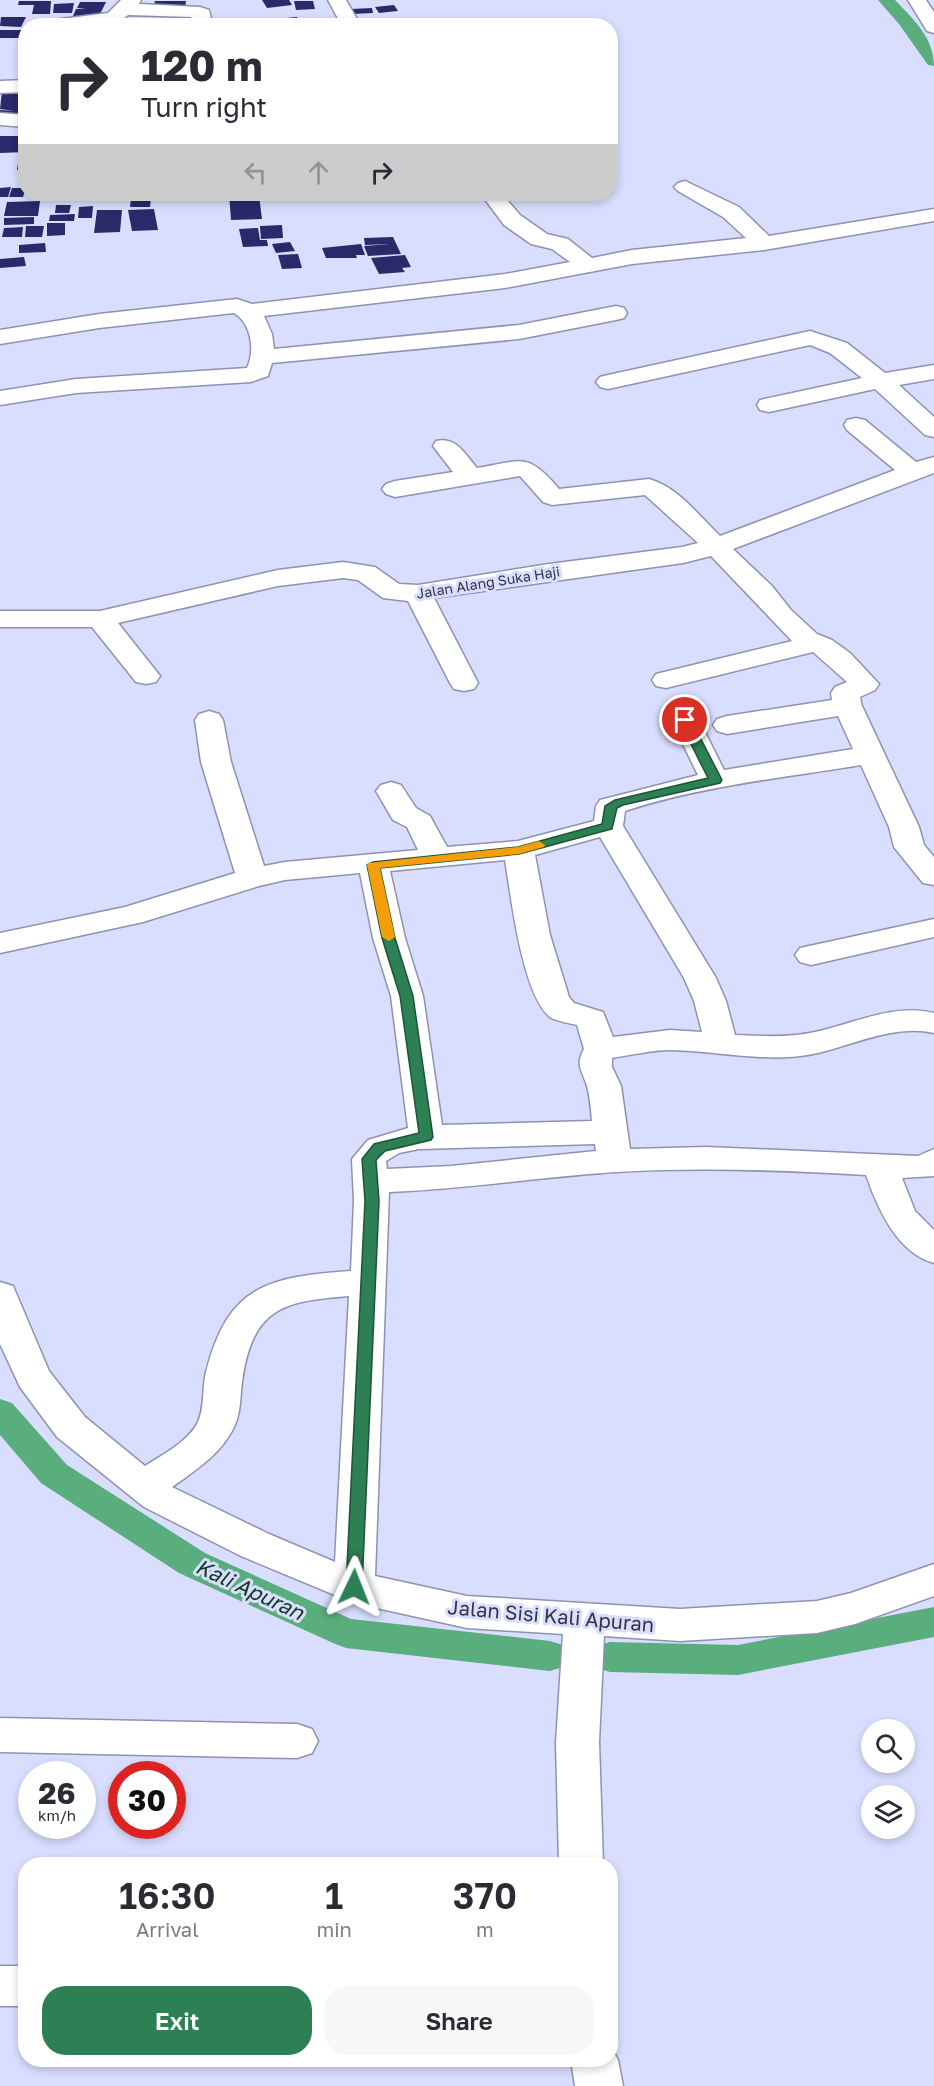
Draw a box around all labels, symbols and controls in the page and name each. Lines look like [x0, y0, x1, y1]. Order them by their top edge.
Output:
text: 120 m [141, 40, 263, 90]
icon: right [42, 42, 120, 120]
text: Turn right [141, 91, 267, 123]
icon: left [239, 156, 272, 189]
icon: ahead [302, 156, 335, 189]
icon: right [365, 156, 398, 189]
street label: Jalan Alang Suka Haji [415, 562, 561, 602]
pin [659, 694, 710, 745]
icon: arrive [668, 703, 701, 736]
water label: Kali Apuran [192, 1553, 309, 1626]
position arrow [322, 1555, 386, 1619]
street label: Jalan Sisi Kali Apuran [447, 1594, 655, 1636]
map controls [861, 1719, 915, 1839]
button: search [861, 1719, 915, 1773]
speed limit sign: 30 [108, 1761, 186, 1839]
text: 26 [38, 1775, 76, 1811]
button: layers [861, 1785, 915, 1839]
text: km/h [38, 1806, 76, 1824]
text: 16:30 [119, 1874, 216, 1917]
text: 1 [325, 1874, 343, 1917]
text: 370 [453, 1874, 517, 1917]
text: Arrival [136, 1917, 199, 1941]
text: min [316, 1917, 352, 1941]
text: m [476, 1917, 494, 1941]
button: Exit [42, 1986, 312, 2055]
button: Share [324, 1986, 594, 2055]

